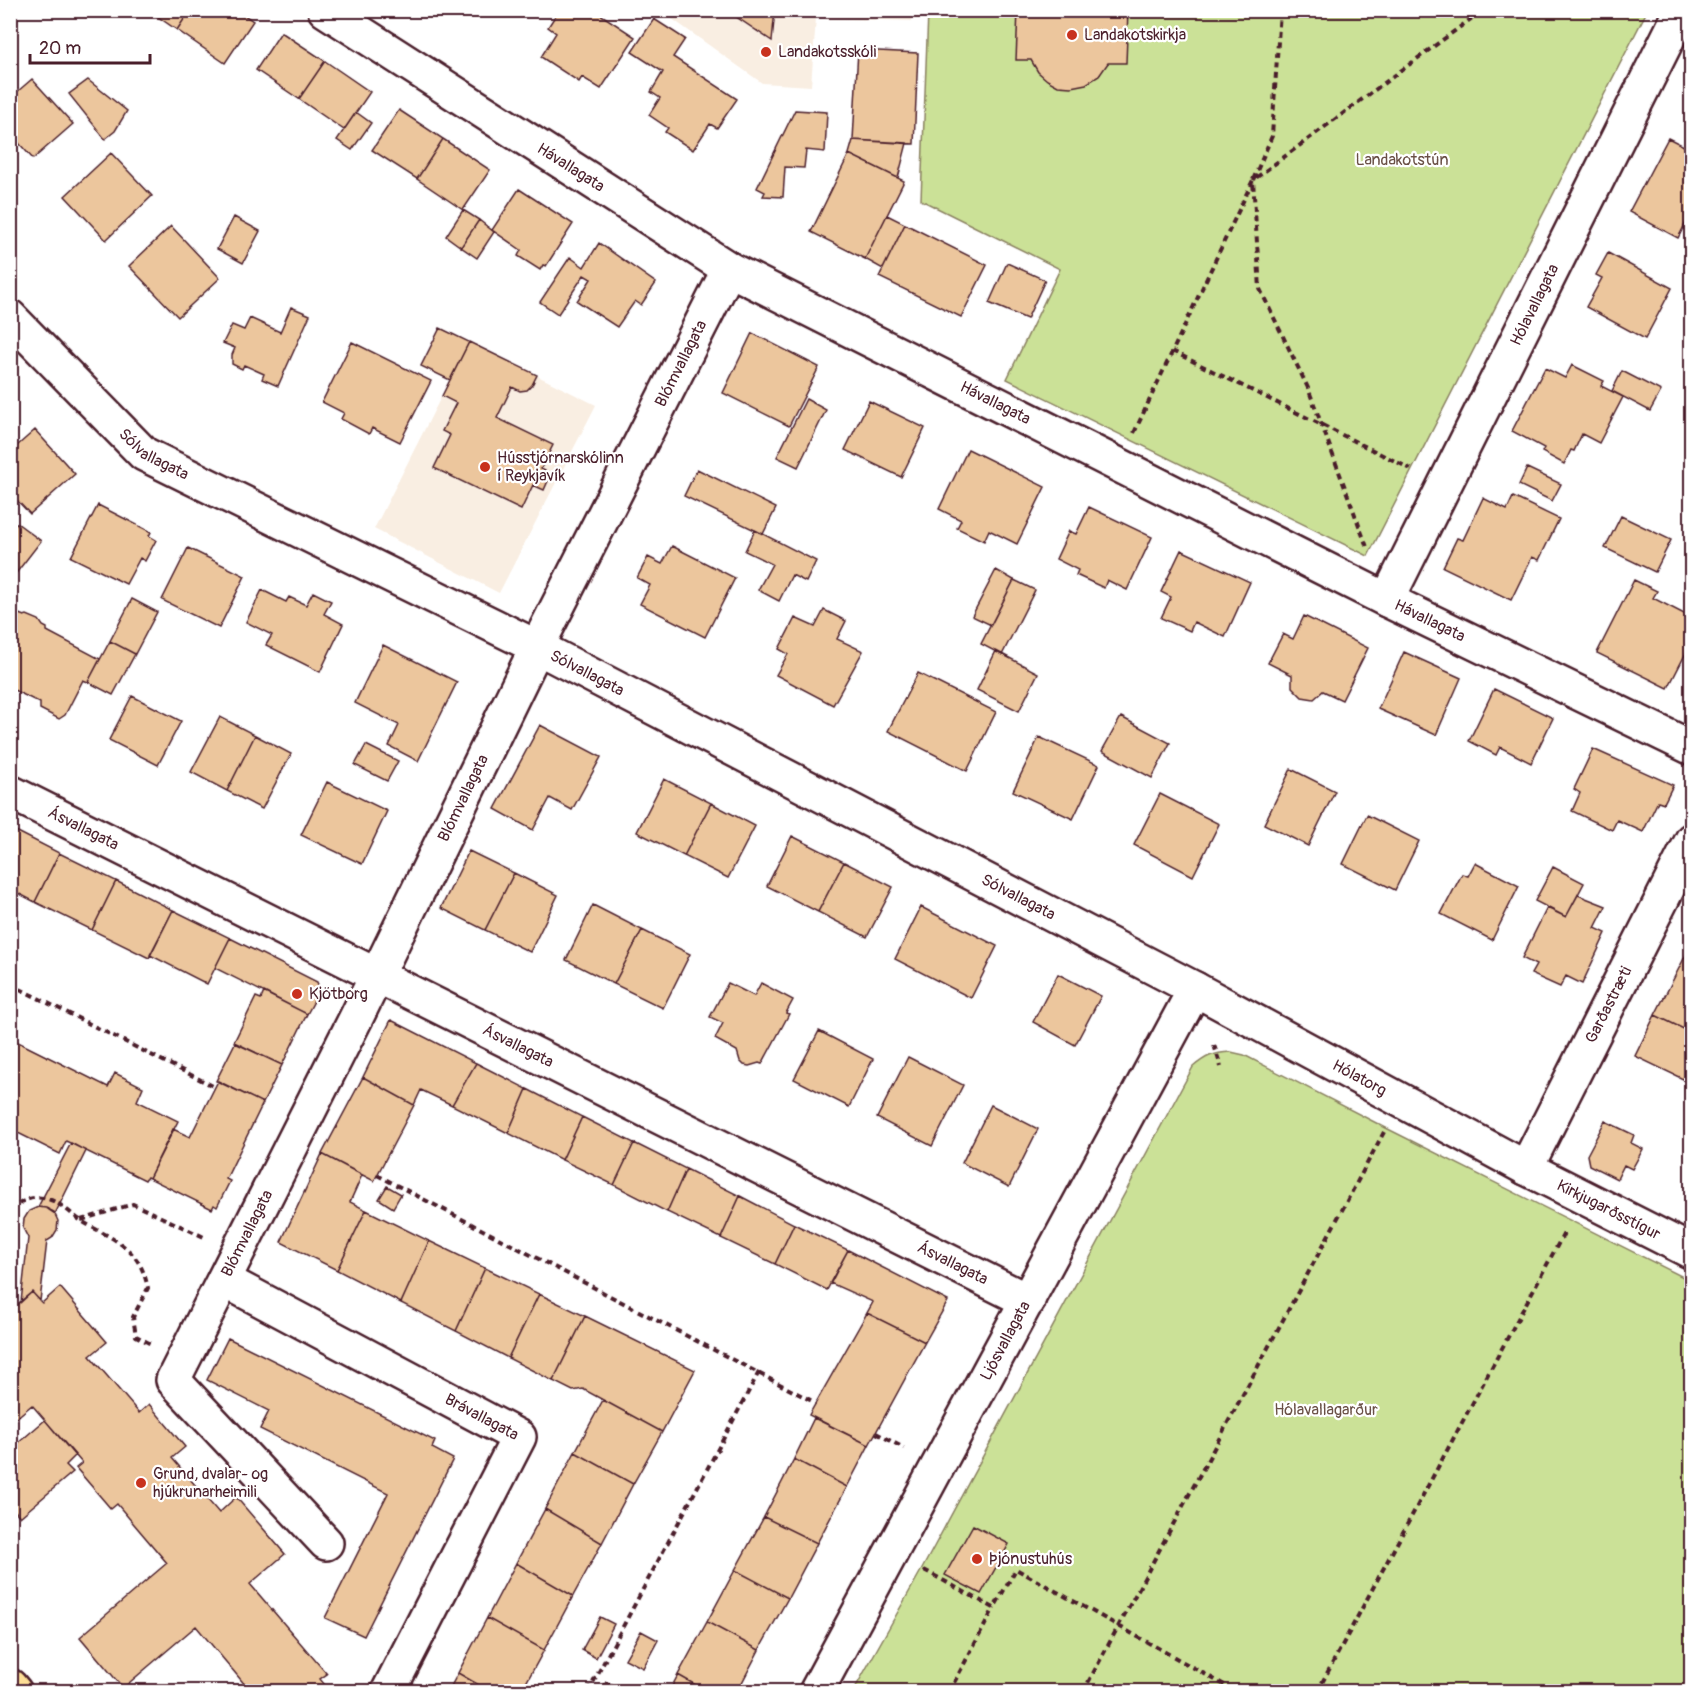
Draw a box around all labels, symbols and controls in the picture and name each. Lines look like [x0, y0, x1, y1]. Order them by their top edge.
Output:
place label: Landakotskirkja [1084, 25, 1186, 45]
scale bar [30, 27, 150, 65]
marker: Landakotskirkja [1065, 28, 1079, 42]
text: 20 m [39, 37, 81, 60]
place label: Landakotsskóli [778, 42, 877, 62]
marker: Landakotsskóli [759, 45, 773, 59]
street label: Hávallagata [533, 139, 608, 197]
park label: Landakotstún [1356, 150, 1448, 170]
street label: Hólavallagata [1506, 261, 1563, 349]
street label: Blómvallagata [651, 317, 711, 410]
street label: Hávallagata [957, 377, 1034, 429]
street label: Sólvallagata [115, 424, 192, 484]
place label: Hússtjórnarskólinn í Reykjavík [497, 448, 624, 486]
marker: Hússtjórnarskólinn í Reykjavík [478, 460, 492, 474]
street label: Hávallagata [1391, 595, 1468, 646]
street label: Sólvallagata [547, 646, 628, 701]
street label: Blómvallagata [434, 751, 493, 845]
street label: Ásvallagata [45, 803, 122, 855]
street label: Sólvallagata [978, 870, 1059, 925]
street label: Garðastræti [1581, 963, 1636, 1046]
place label: Kjötborg [309, 984, 368, 1004]
marker: Kjötborg [290, 987, 304, 1001]
street label: Ásvallagata [479, 1020, 557, 1072]
street label: Hólatorg [1329, 1055, 1390, 1101]
street label: Kirkjugarðsstígur [1553, 1175, 1664, 1245]
street label: Blómvallagata [217, 1187, 277, 1280]
street label: Ásvallagata [914, 1237, 991, 1289]
street label: Ljósvallagata [976, 1298, 1035, 1384]
street label: Brávallagata [441, 1389, 522, 1445]
park label: Hólavallagarður [1274, 1400, 1378, 1420]
place label: Grund, dvalar- og hjúkrunarheimili [153, 1464, 268, 1502]
marker: Grund, dvalar- og hjúkrunarheimili [134, 1476, 148, 1490]
place label: Þjónustuhús [989, 1549, 1072, 1569]
marker: Þjónustuhús [970, 1552, 984, 1566]

